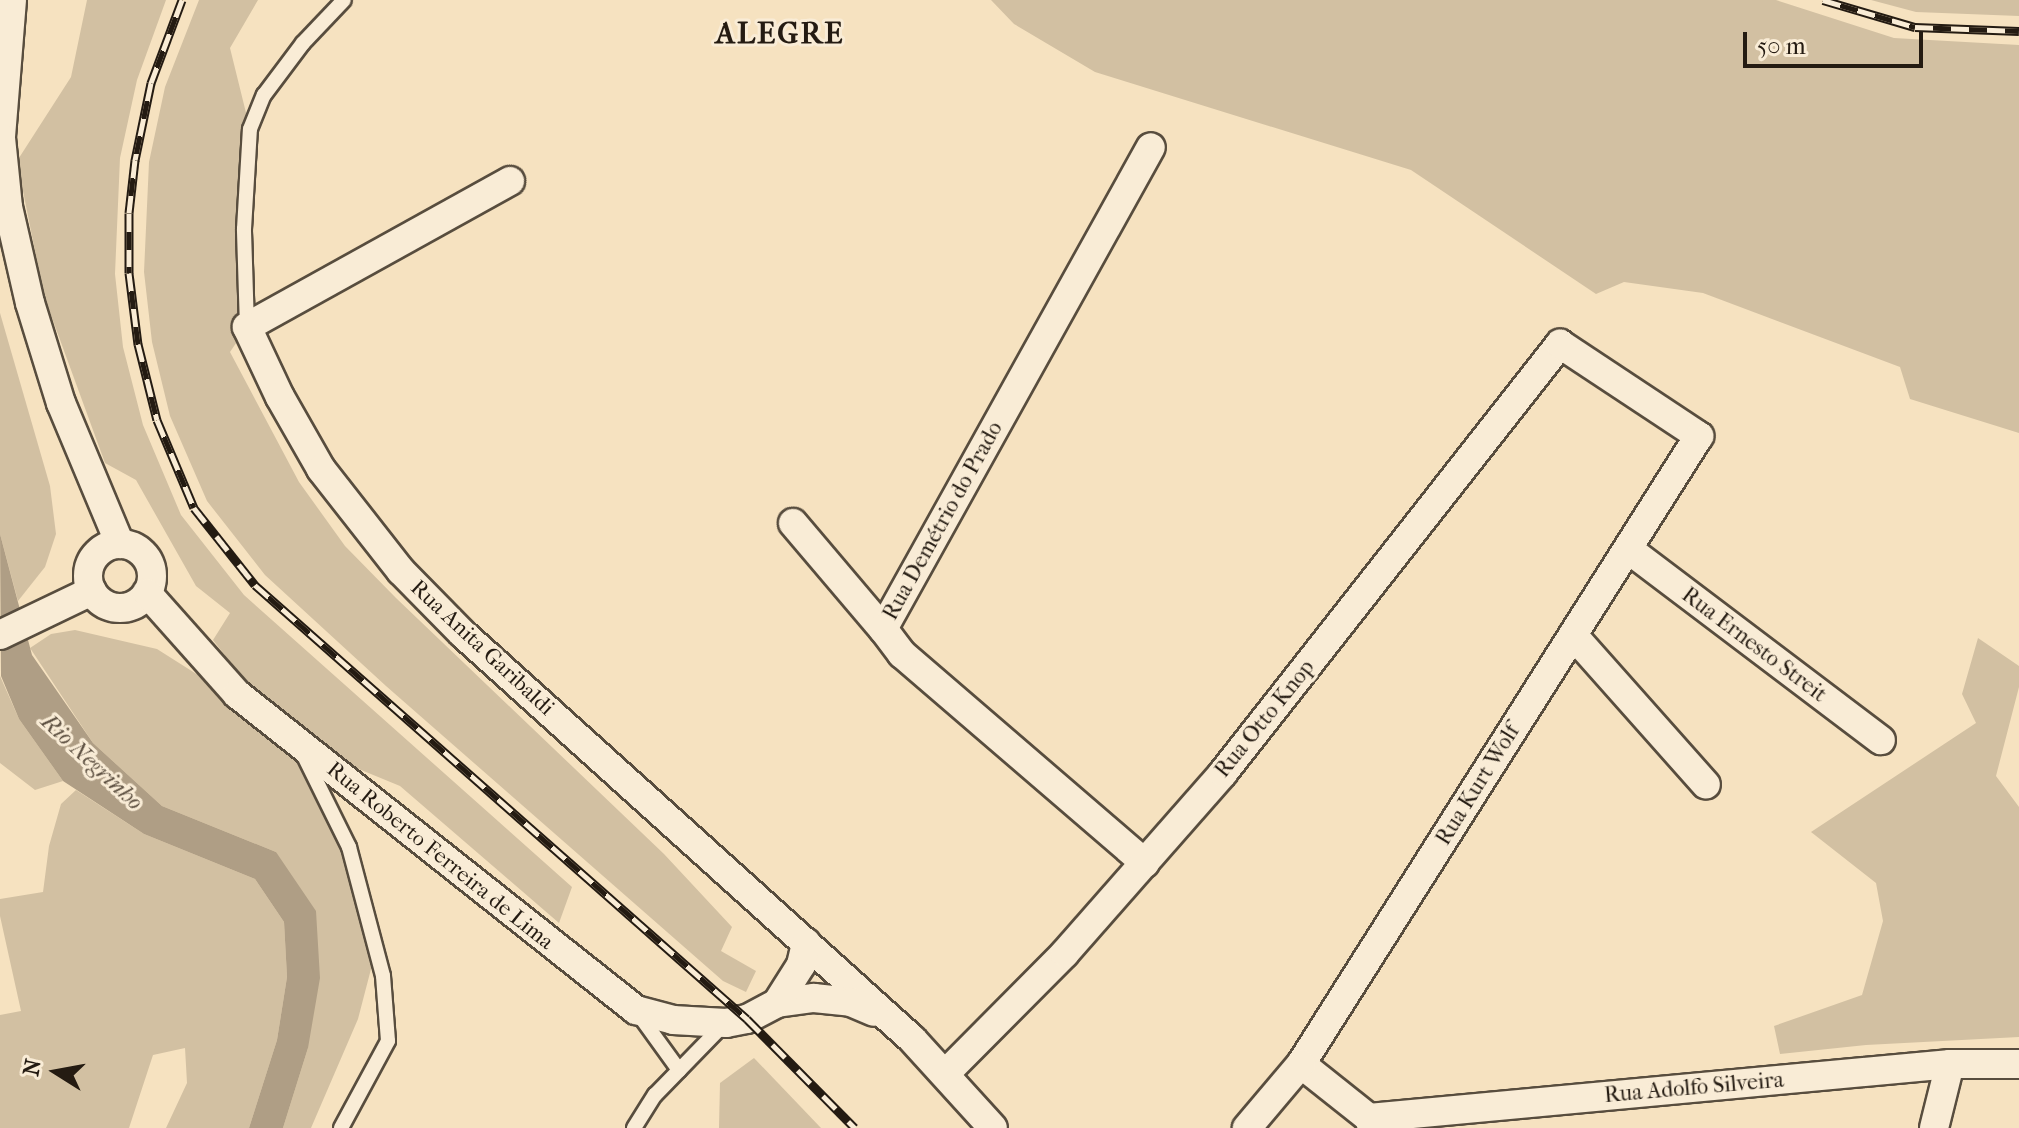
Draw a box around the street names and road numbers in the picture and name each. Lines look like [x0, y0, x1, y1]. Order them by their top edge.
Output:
street label: Rua Demétrio do Prado [877, 417, 1009, 625]
street label: Rua Anita Garibaldi [405, 575, 559, 721]
street label: Rua Ernesto Streit [1676, 582, 1832, 708]
street label: Rua Otto Knop [1210, 655, 1320, 783]
street label: Rua Kurt Wolf [1430, 720, 1526, 850]
street label: Rua Roberto Ferreira de Lima [321, 756, 559, 956]
street label: Rua Adolfo Silveira [1603, 1067, 1785, 1109]

